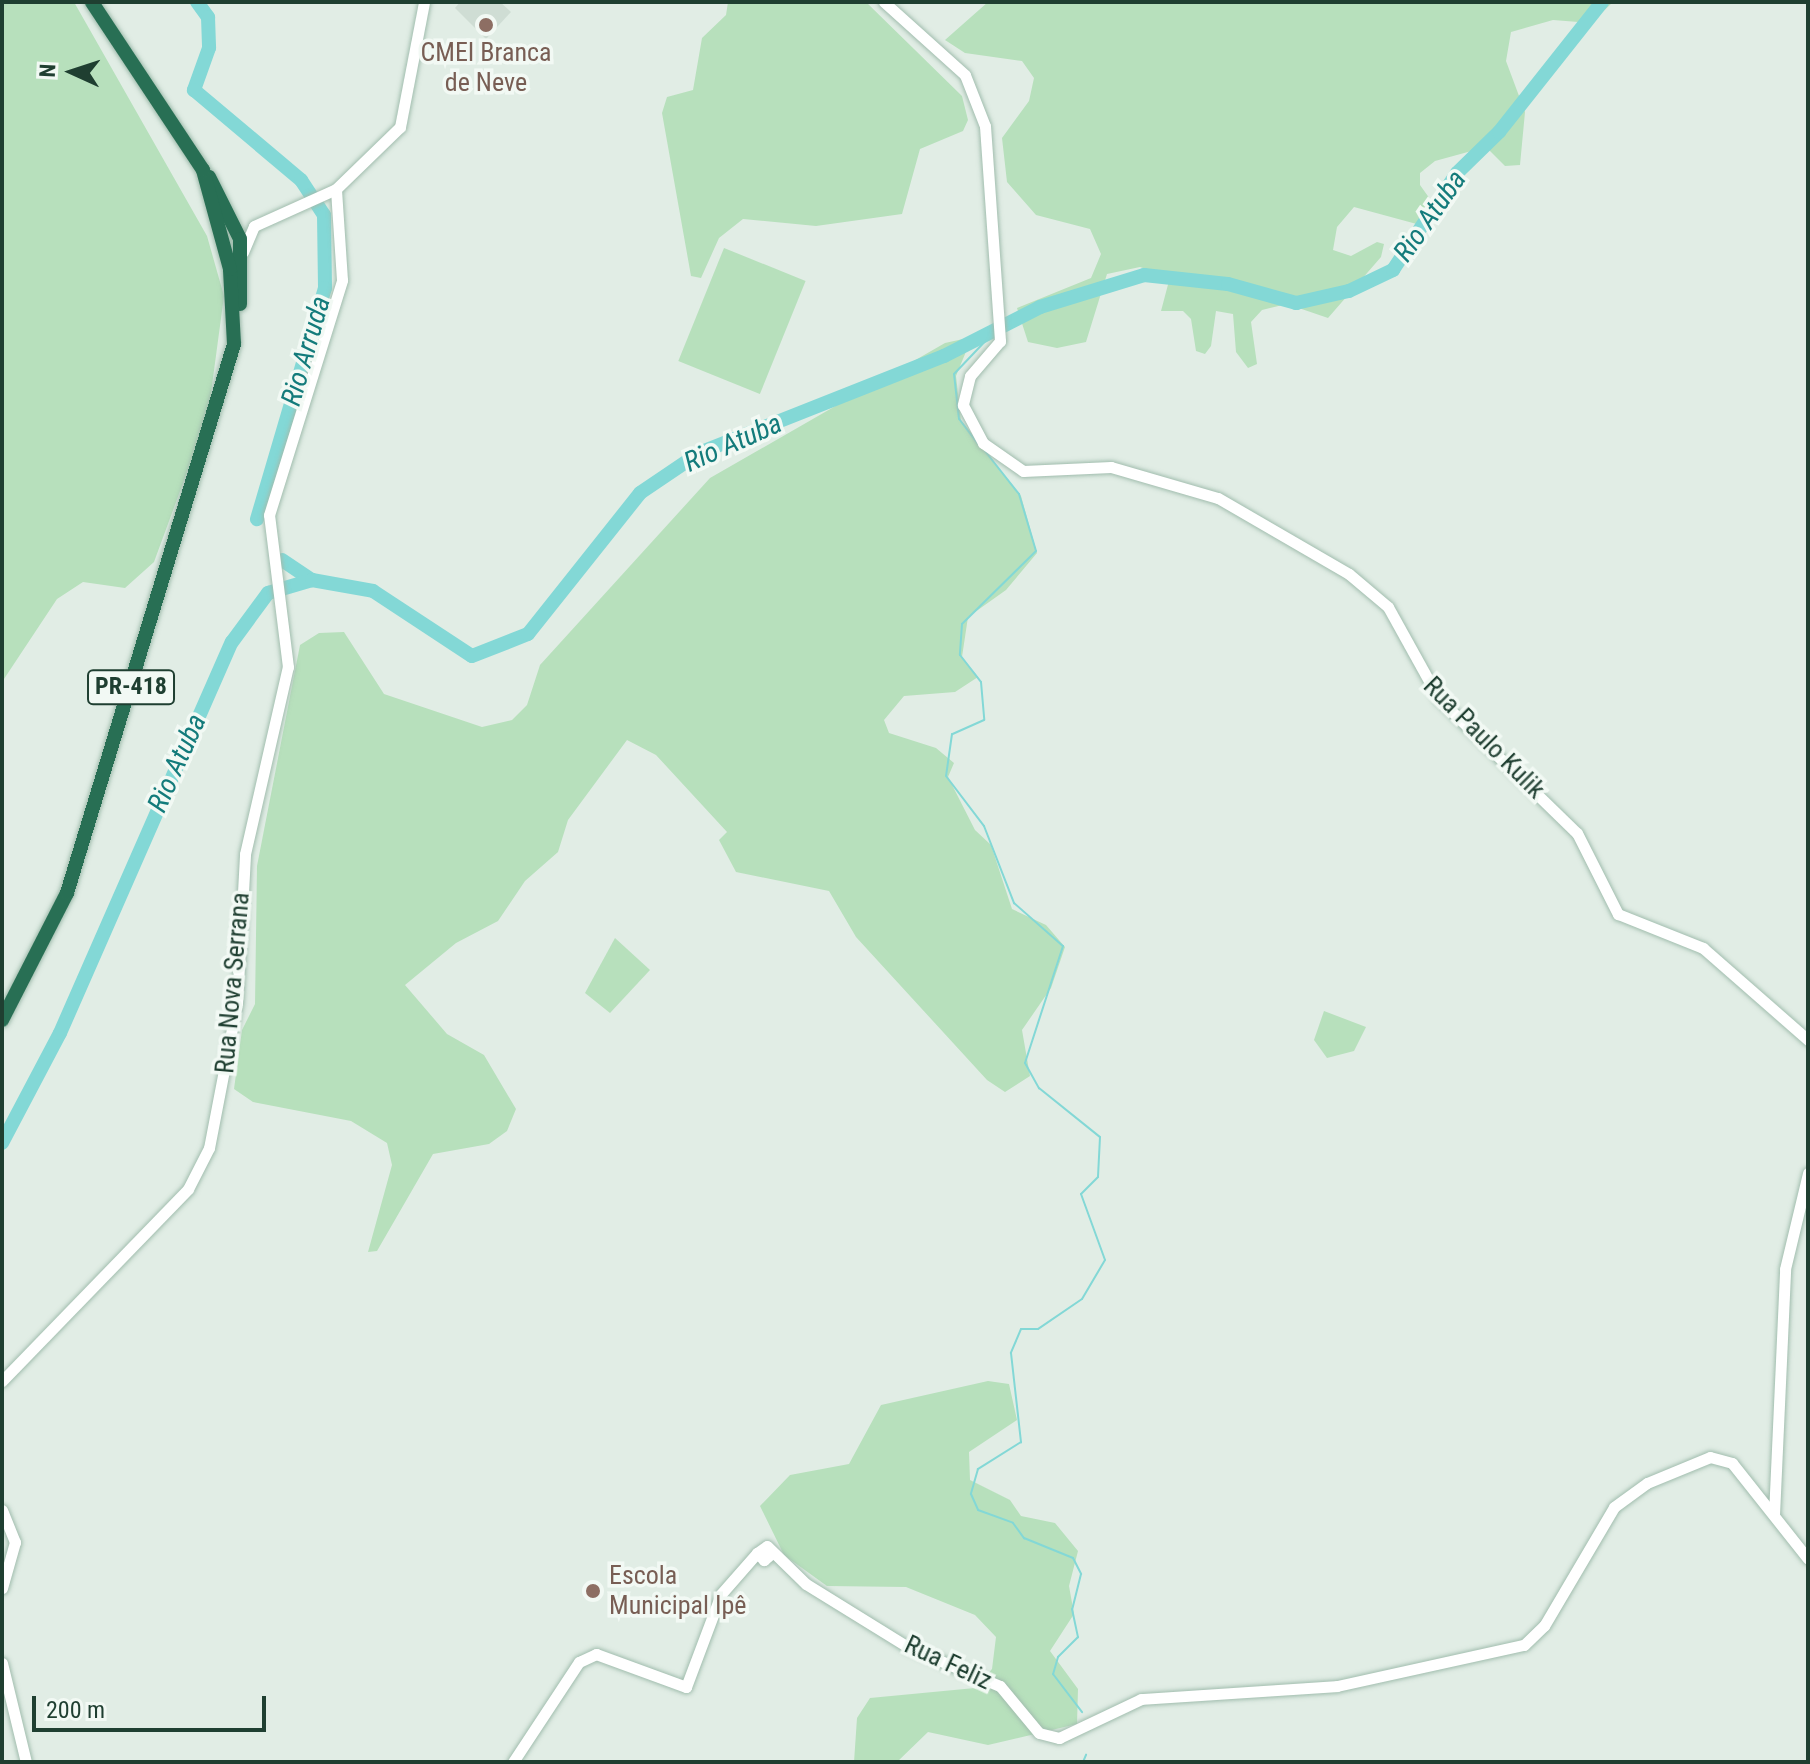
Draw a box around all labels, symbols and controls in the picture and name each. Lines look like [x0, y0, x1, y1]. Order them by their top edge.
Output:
marker: CMEI Branca de Neve [477, 16, 495, 34]
north arrow [32, 32, 112, 112]
place label: CMEI Branca de Neve [421, 37, 551, 98]
text: N [35, 63, 60, 78]
water label: Rio Atuba [1387, 164, 1473, 268]
water label: Rio Arruda [274, 292, 338, 410]
water label: Rio Atuba [679, 407, 787, 479]
road number: PR-418 [87, 667, 175, 707]
street label: Rua Paulo Kulik [1417, 671, 1551, 805]
water label: Rio Atuba [141, 709, 213, 817]
street label: Rua Nova Serrana [210, 891, 256, 1075]
place label: Escola Municipal Ipê [609, 1560, 746, 1622]
marker: Escola Municipal Ipê [584, 1582, 602, 1600]
street label: Rua Feliz [899, 1629, 997, 1697]
scale bar [36, 1680, 270, 1730]
text: 200 m [46, 1696, 105, 1724]

